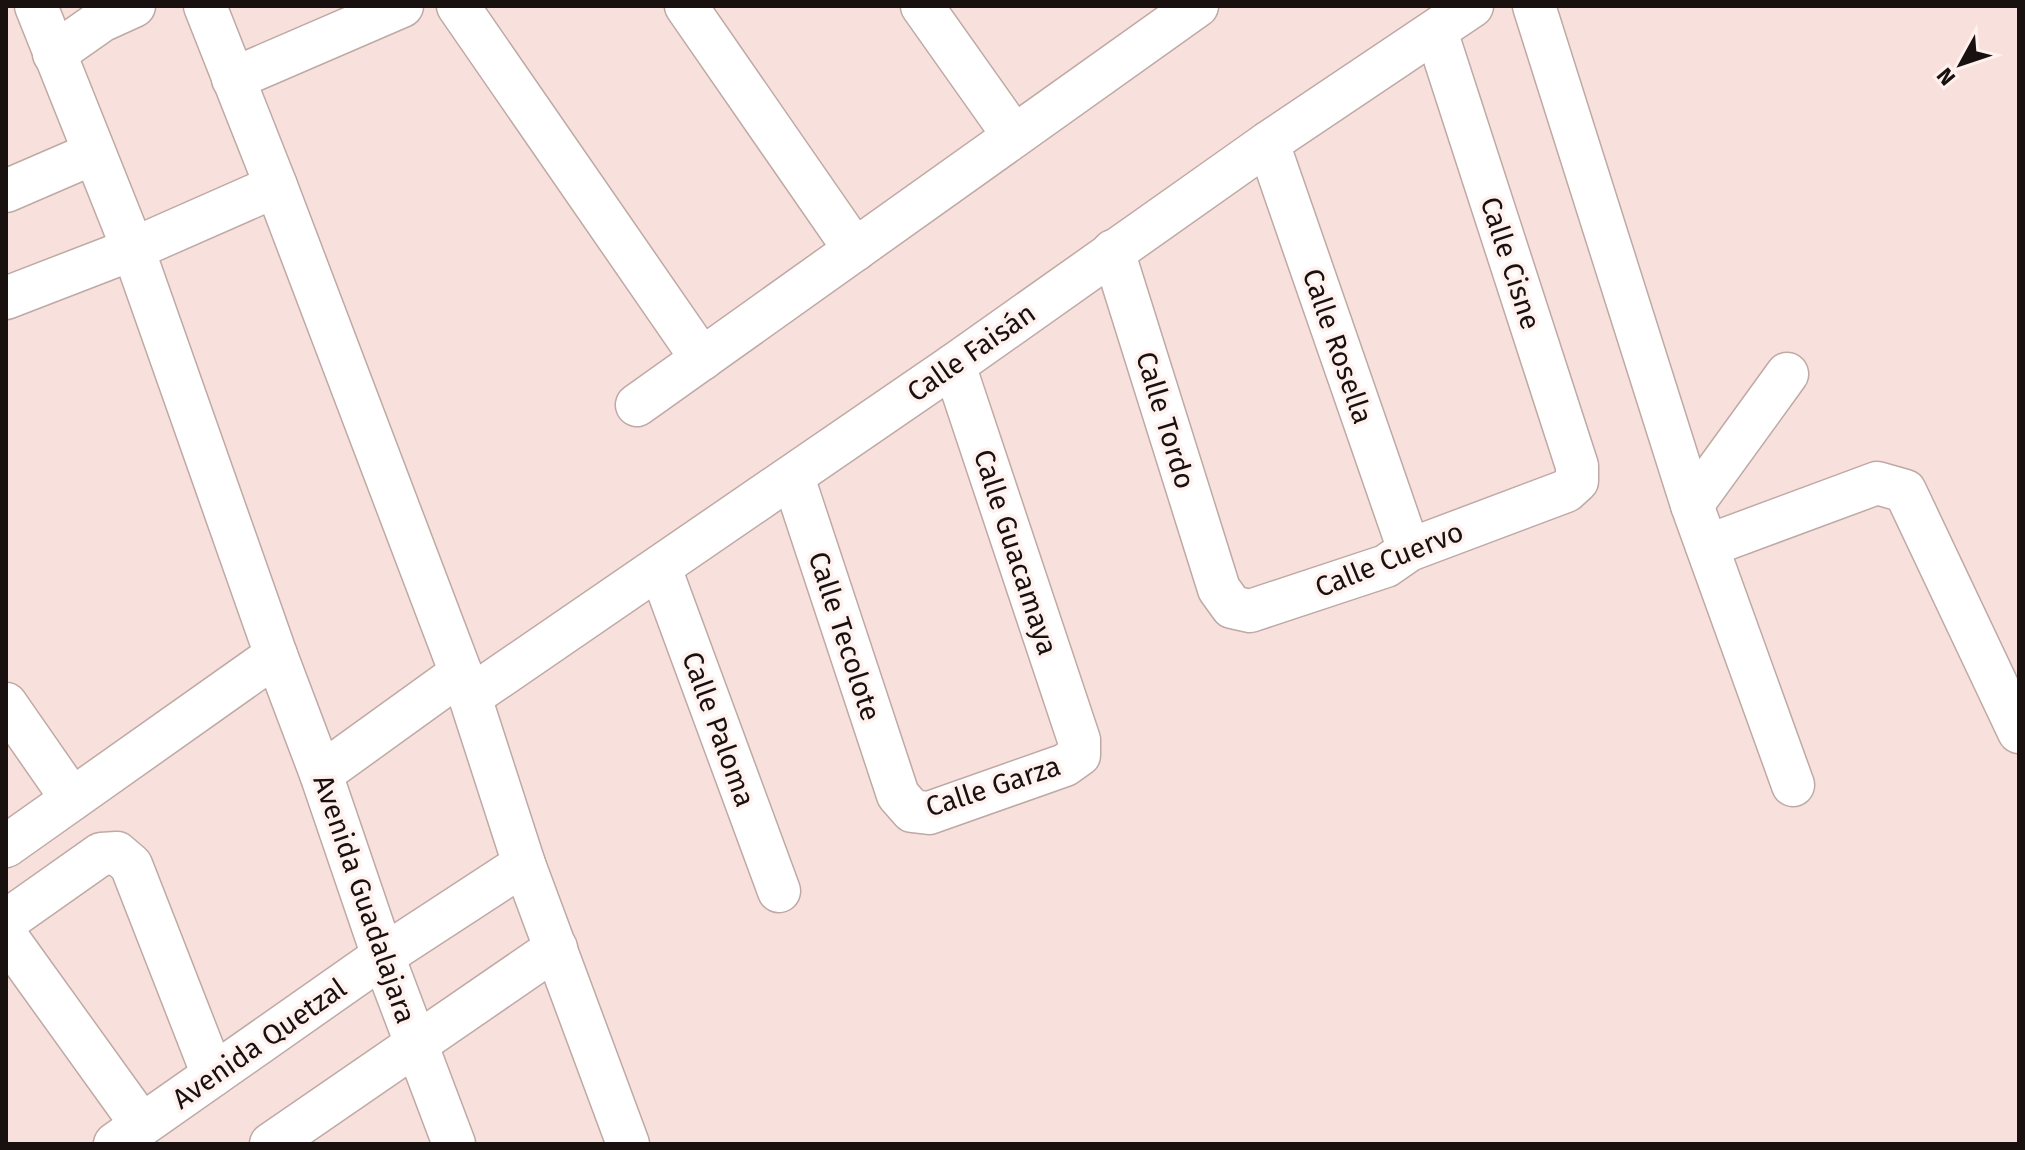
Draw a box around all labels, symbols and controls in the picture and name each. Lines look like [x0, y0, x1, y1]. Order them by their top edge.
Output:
north arrow [1921, 24, 2001, 104]
text: N [1931, 62, 1961, 91]
street label: Calle Cisne [1474, 193, 1547, 334]
street label: Calle Rosella [1296, 264, 1380, 428]
street label: Calle Faisán [901, 296, 1042, 409]
street label: Calle Tordo [1129, 348, 1202, 493]
street label: Calle Guacamaya [967, 445, 1064, 659]
street label: Calle Cuervo [1310, 515, 1468, 604]
street label: Calle Tecolote [802, 547, 887, 725]
street label: Calle Paloma [675, 647, 762, 811]
street label: Calle Garza [922, 749, 1065, 824]
street label: Avenida Guadalajara [306, 771, 423, 1028]
street label: Avenida Quetzal [166, 971, 353, 1116]

